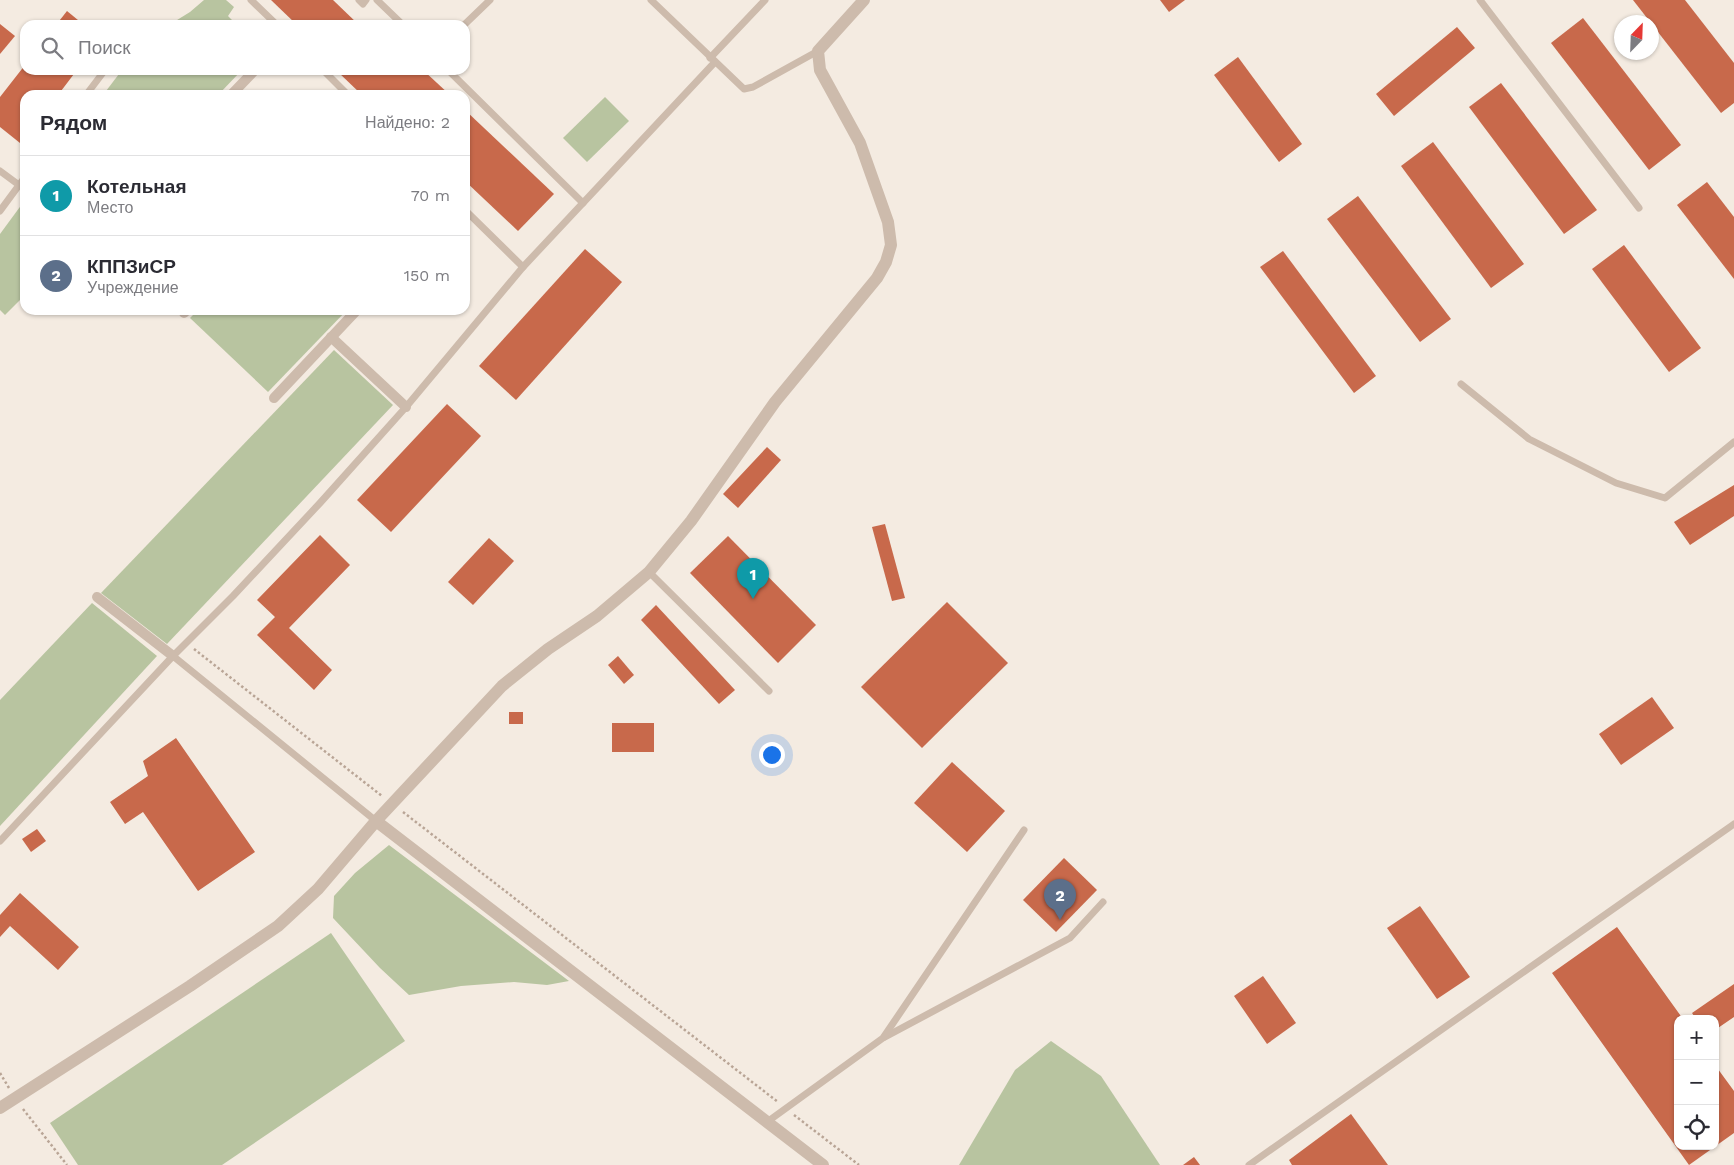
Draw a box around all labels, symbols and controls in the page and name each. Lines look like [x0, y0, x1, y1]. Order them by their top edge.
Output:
north arrow [1614, 15, 1659, 60]
search box [20, 20, 470, 75]
icon: search [38, 34, 66, 62]
text: Поиск [78, 36, 131, 59]
text: Рядом [40, 110, 107, 135]
text: Найдено: 2 [365, 113, 450, 132]
text: Котельная [87, 175, 186, 198]
text: 1 [53, 186, 59, 205]
text: 70 m [411, 186, 450, 205]
text: Место [87, 198, 133, 217]
text: КППЗиСР [87, 255, 176, 278]
text: 2 [51, 266, 61, 285]
text: 150 m [404, 266, 450, 285]
text: Учреждение [87, 278, 179, 297]
pin: 1 [737, 558, 769, 599]
your location [759, 742, 785, 768]
pin: 2 [1044, 879, 1076, 920]
map controls [1674, 1015, 1719, 1150]
button: + [1674, 1015, 1719, 1060]
button: − [1674, 1060, 1719, 1105]
button: locate [1674, 1105, 1719, 1150]

